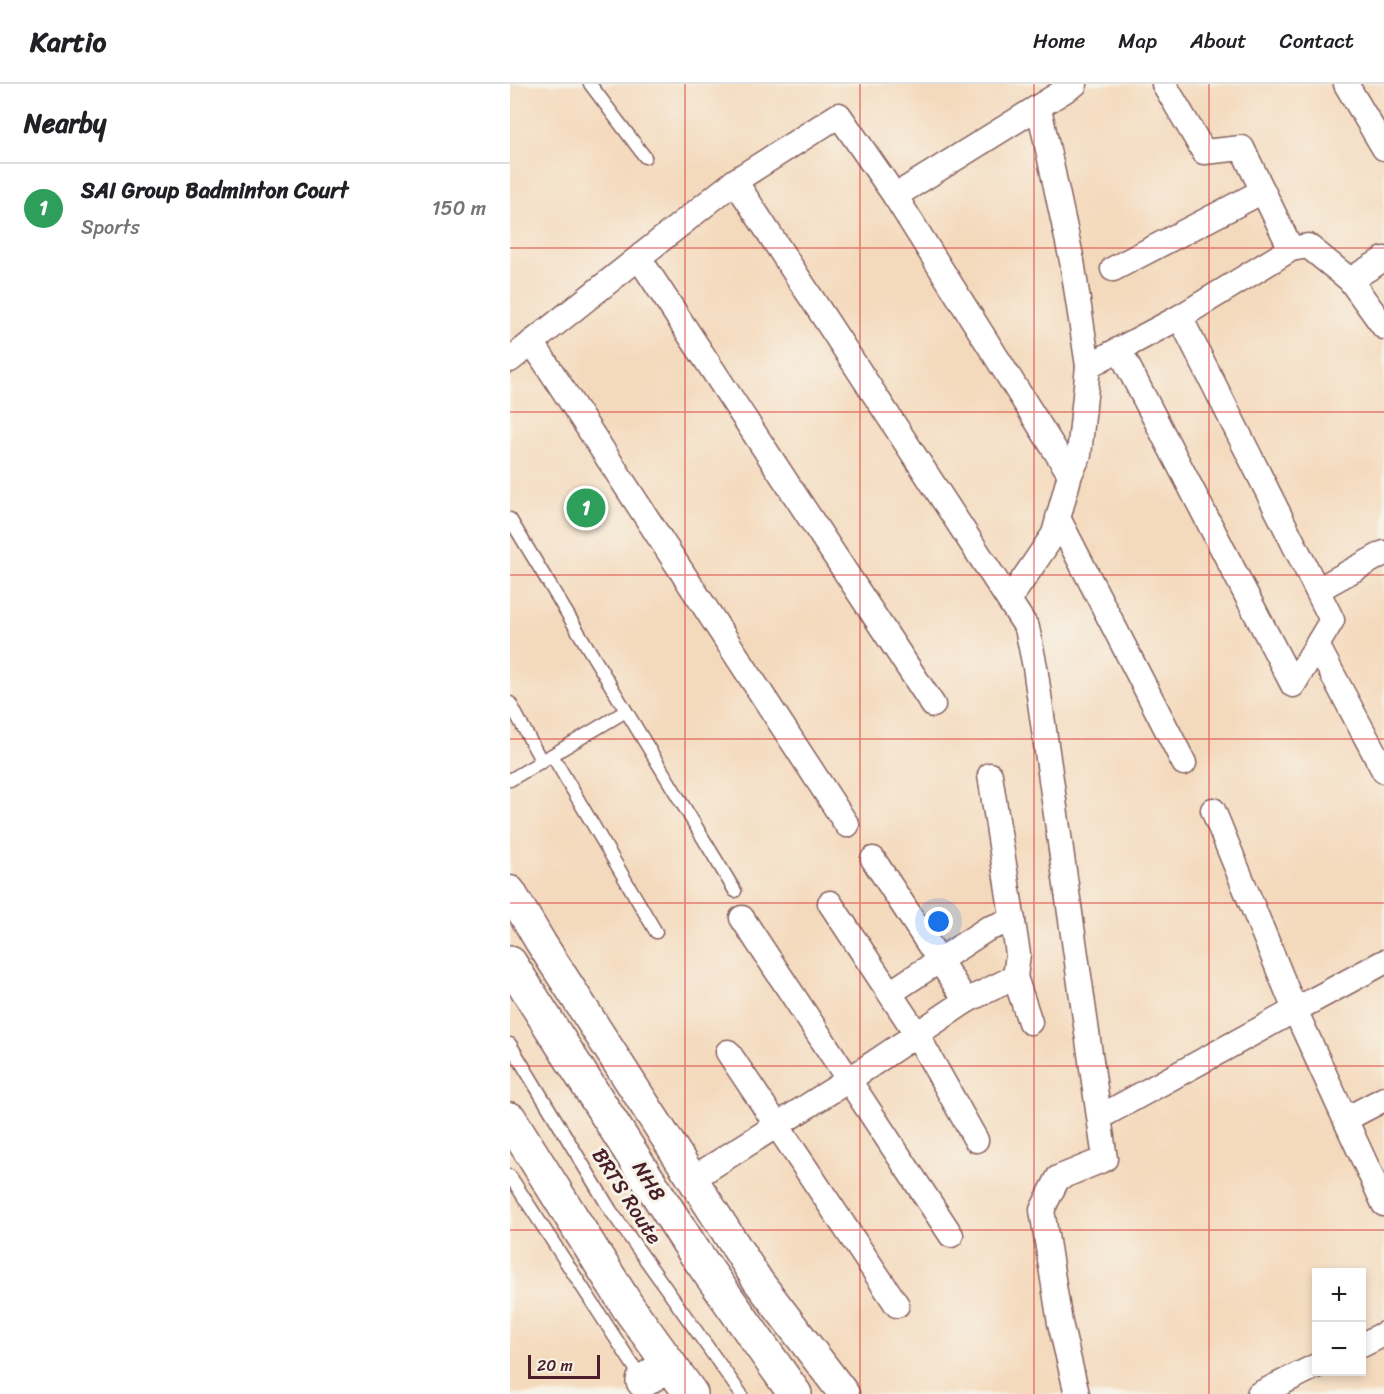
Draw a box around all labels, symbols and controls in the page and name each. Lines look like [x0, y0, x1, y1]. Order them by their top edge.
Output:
text: Kartio [30, 17, 106, 66]
text: Home [1033, 22, 1085, 60]
text: Map [1118, 22, 1157, 60]
text: About [1190, 22, 1247, 60]
text: Contact [1280, 22, 1354, 60]
text: Nearby [24, 100, 106, 146]
text: SAI Group Badminton Court [81, 171, 348, 210]
text: 1 [39, 191, 48, 226]
text: 150 m [432, 191, 486, 226]
text: Sports [81, 210, 140, 245]
pin: 1 [566, 486, 606, 530]
your location [924, 907, 953, 936]
street label: BRTS Route [581, 1140, 673, 1252]
street label: NH8 [622, 1153, 676, 1209]
map controls [1312, 1268, 1366, 1376]
button: + [1312, 1268, 1366, 1322]
button: − [1312, 1322, 1366, 1376]
text: 20 m [537, 1351, 573, 1380]
scale bar [528, 1352, 600, 1380]

